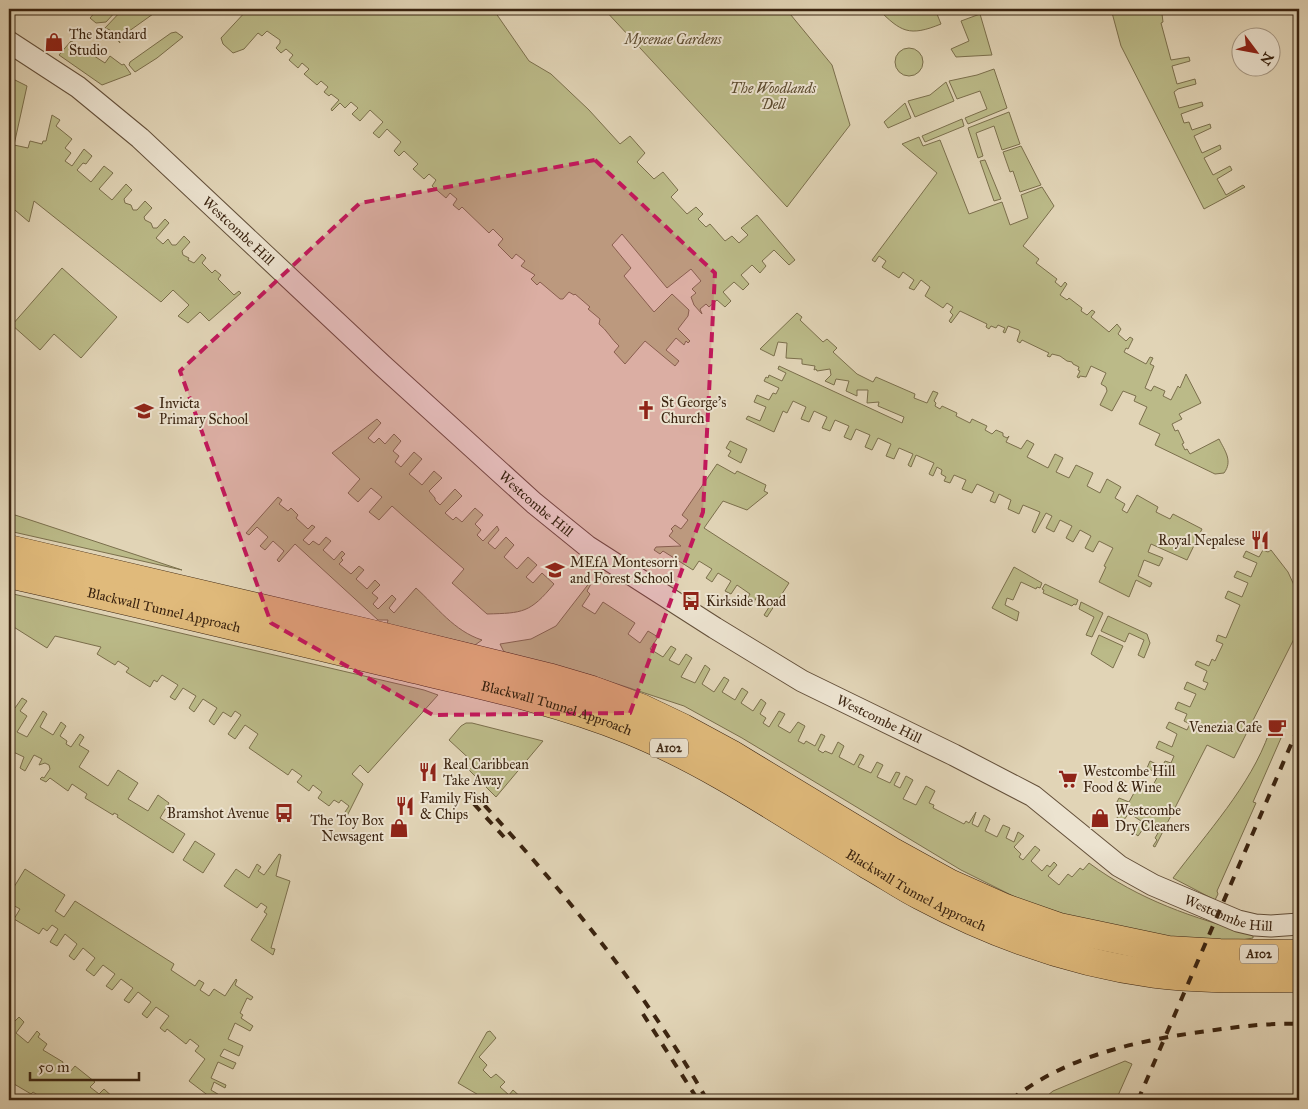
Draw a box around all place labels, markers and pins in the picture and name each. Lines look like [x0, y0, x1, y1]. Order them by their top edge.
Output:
place label: The Standard Studio [69, 26, 147, 59]
shop icon: The Standard Studio [43, 31, 65, 53]
place label: St George's Church [661, 394, 726, 427]
place label: Invicta Primary School [159, 395, 248, 428]
church icon: St George's Church [635, 399, 657, 421]
school or university icon: Invicta Primary School [133, 400, 155, 422]
restaurant icon: Royal Nepalese [1249, 529, 1271, 551]
place label: Royal Nepalese [1158, 532, 1245, 549]
place label: MEfA Montesorri and Forest School [570, 554, 678, 587]
school or university icon: MEfA Montesorri and Forest School [544, 559, 566, 581]
bus stop icon: Kirkside Road [680, 590, 702, 612]
place label: Kirkside Road [706, 593, 786, 610]
cafe icon: Venezia Cafe [1266, 716, 1288, 738]
place label: Venezia Cafe [1188, 719, 1262, 736]
place label: Real Caribbean Take Away [443, 756, 529, 789]
restaurant icon: Real Caribbean Take Away [417, 761, 439, 783]
place label: Westcombe Hill Food & Wine [1083, 763, 1176, 796]
supermarket icon: Westcombe Hill Food & Wine [1057, 768, 1079, 790]
place label: Family Fish & Chips [420, 790, 490, 823]
restaurant icon: Family Fish & Chips [394, 795, 416, 817]
bus stop icon: Bramshot Avenue [273, 802, 295, 824]
place label: Westcombe Dry Cleaners [1115, 802, 1190, 835]
place label: Bramshot Avenue [167, 805, 269, 822]
shop icon: Westcombe Dry Cleaners [1089, 807, 1111, 829]
place label: The Toy Box Newsagent [310, 812, 385, 845]
shop icon: The Toy Box Newsagent [388, 817, 410, 839]

